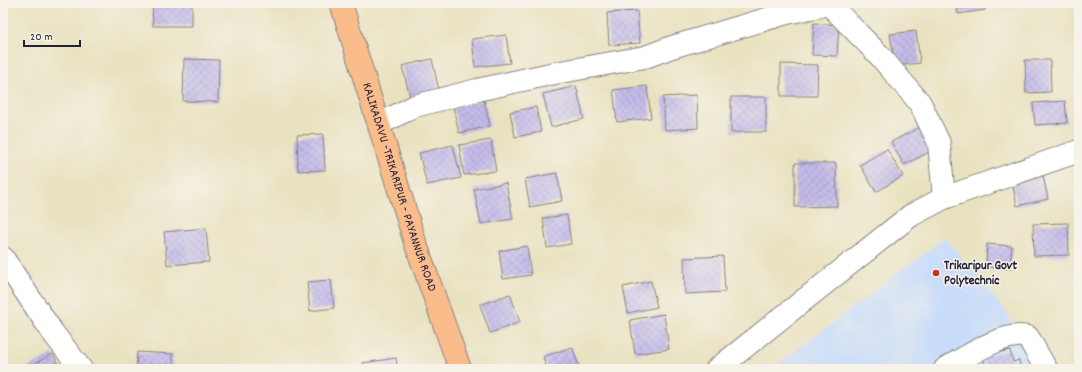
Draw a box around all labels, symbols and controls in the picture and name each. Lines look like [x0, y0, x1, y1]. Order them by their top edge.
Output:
scale bar [24, 22, 80, 48]
text: 20 m [30, 29, 53, 46]
street label: KALIKADAVU -TRIKARIPUR - PAYANNUR ROAD [357, 80, 441, 294]
place label: Trikaripur Govt Polytechnic [944, 257, 1017, 291]
marker: Trikaripur Govt Polytechnic [931, 268, 941, 278]

